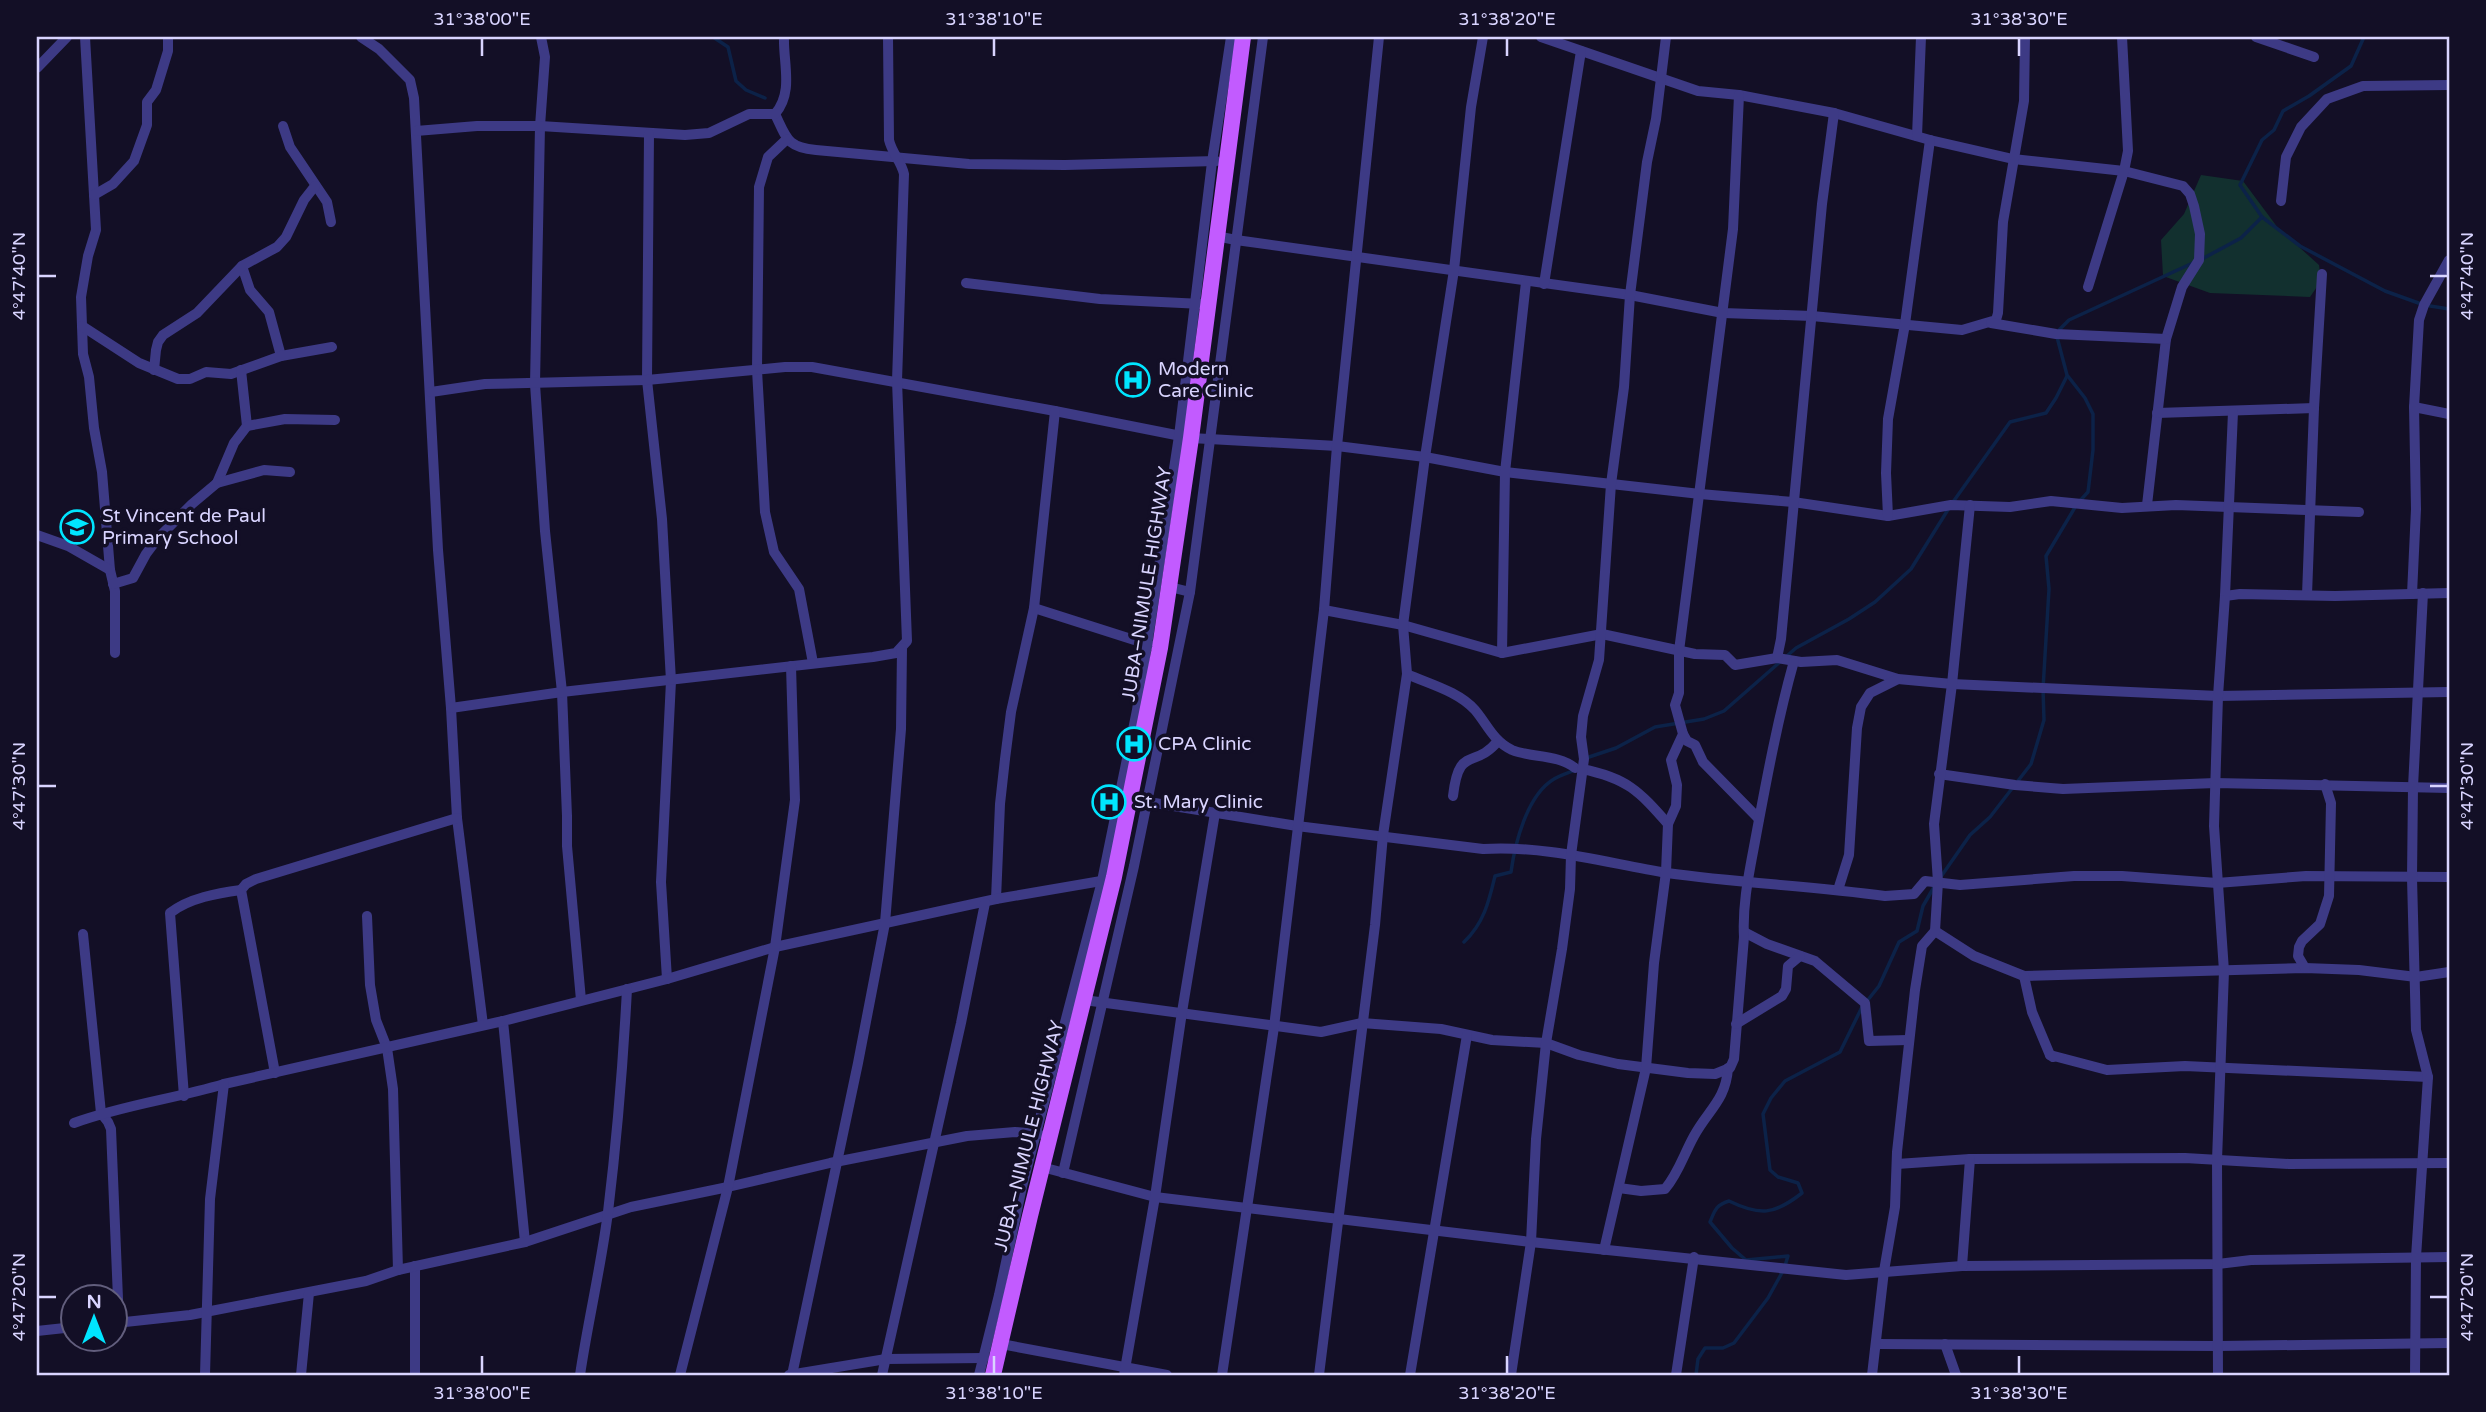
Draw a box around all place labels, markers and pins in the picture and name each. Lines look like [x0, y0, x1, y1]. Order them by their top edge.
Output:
place label: Modern Care Clinic [1158, 358, 1254, 402]
hospital icon: Modern Care Clinic [1114, 361, 1152, 399]
place label: St Vincent de Paul Primary School [102, 505, 266, 549]
school or university icon: St Vincent de Paul Primary School [58, 508, 96, 546]
hospital icon: CPA Clinic [1115, 725, 1153, 763]
place label: CPA Clinic [1158, 733, 1251, 755]
hospital icon: St. Mary Clinic [1090, 783, 1128, 821]
place label: St. Mary Clinic [1134, 791, 1263, 813]

